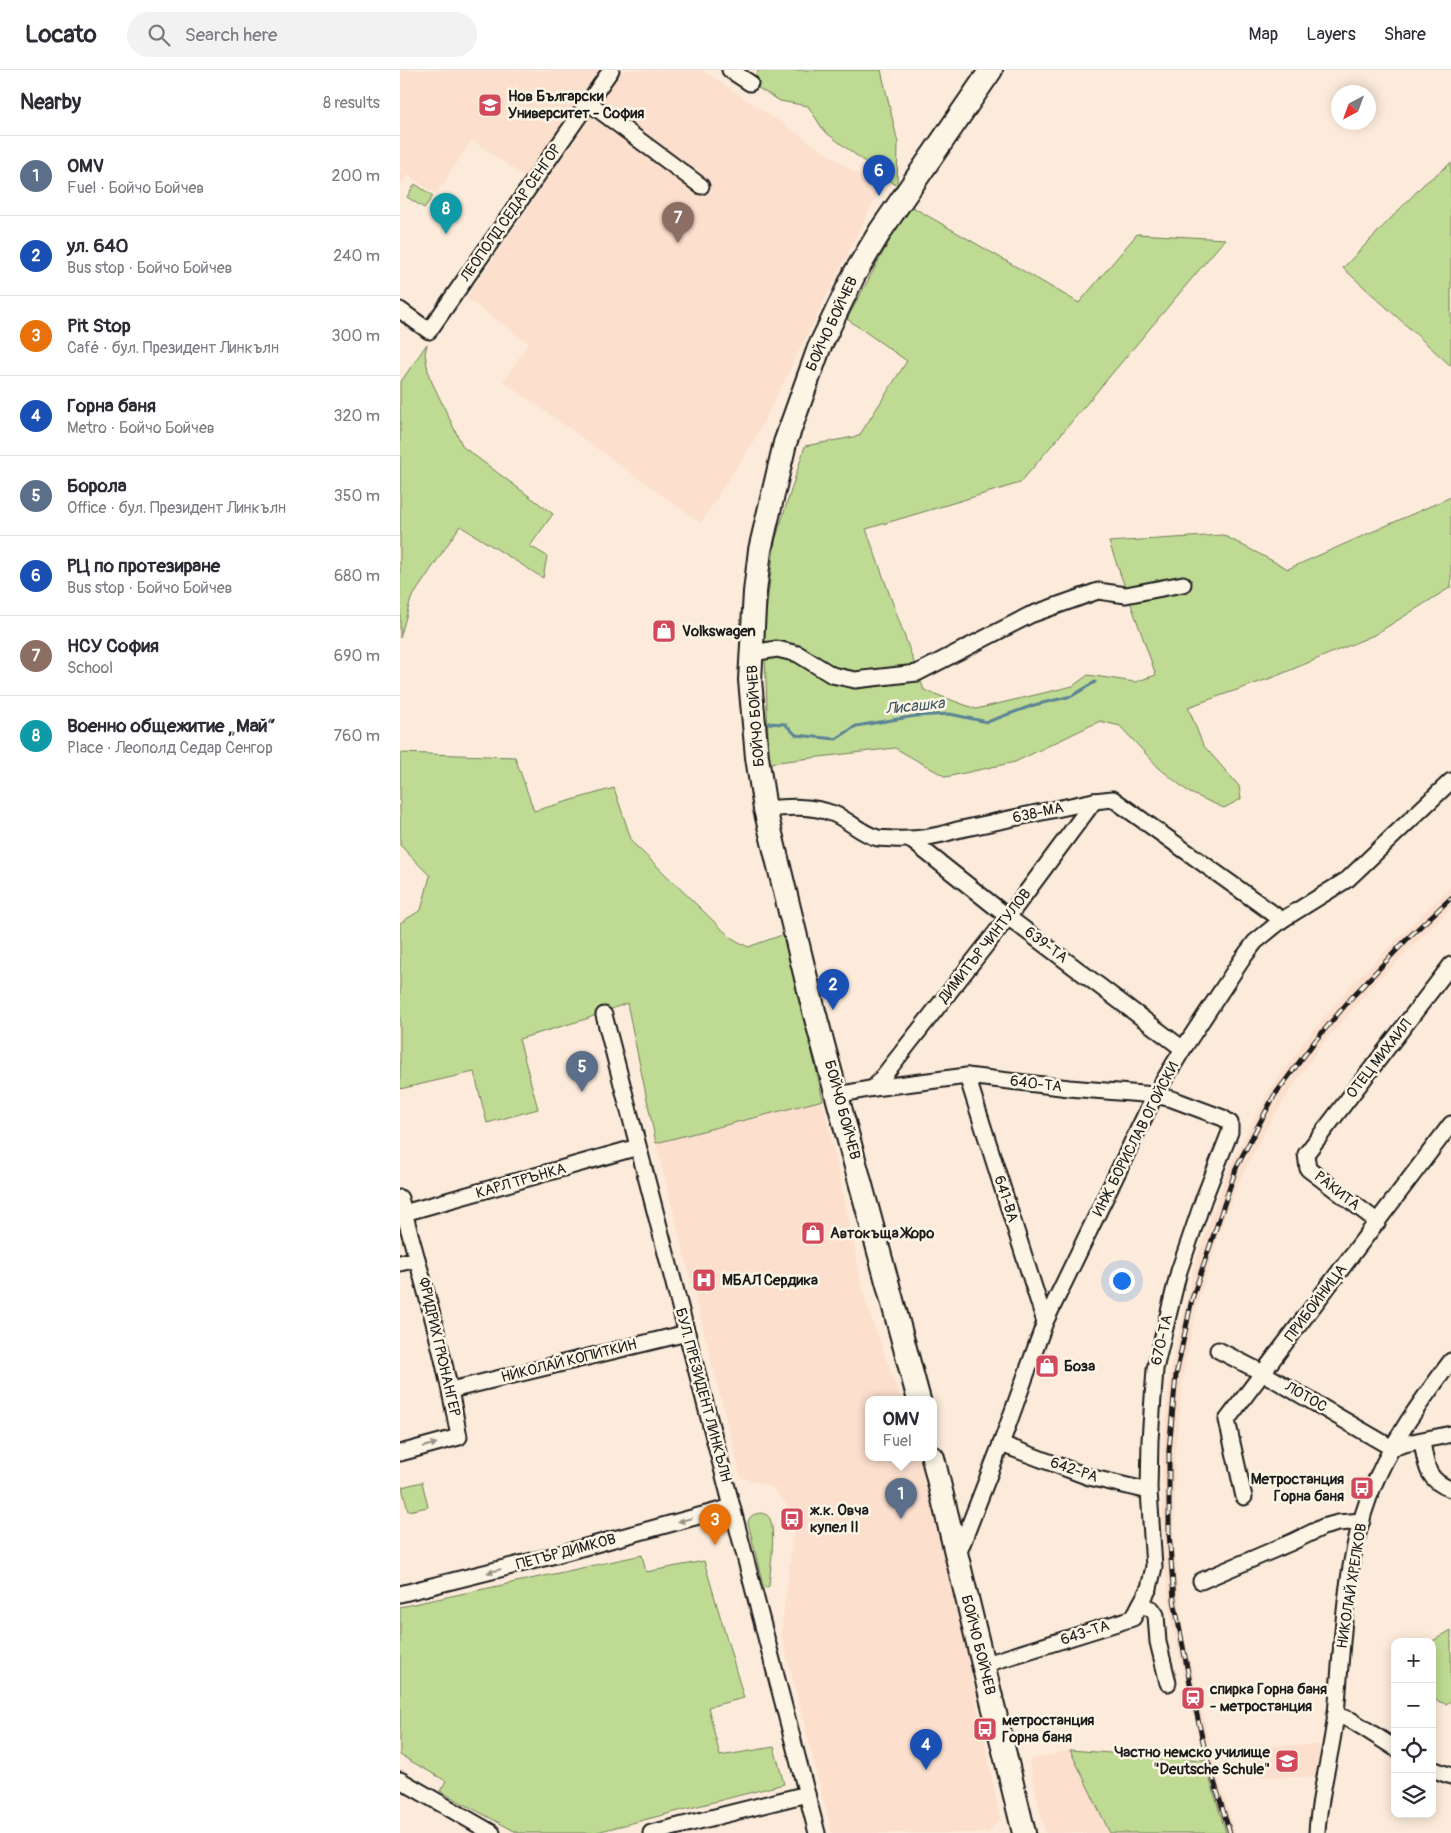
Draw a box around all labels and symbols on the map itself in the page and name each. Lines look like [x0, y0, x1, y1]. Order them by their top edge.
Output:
north arrow [1331, 85, 1376, 130]
place label: Нов Български Университет - София [508, 87, 644, 123]
school or university icon: Нов Български Университет - София [477, 92, 503, 118]
street label: ЛЕОПОЛД СЕДАР СЕНГОР [456, 140, 566, 286]
pin: 6 [863, 155, 895, 196]
pin: 8 [430, 193, 462, 234]
pin: 7 [662, 202, 694, 243]
street label: БОЙЧО БОЙЧЕВ [802, 274, 862, 374]
shop icon: Volkswagen [651, 618, 677, 644]
place label: Volkswagen [682, 622, 756, 641]
street label: БОЙЧО БОЙЧЕВ [743, 664, 769, 768]
water label: Лисашка [884, 693, 947, 719]
street label: 638-МА [1011, 798, 1065, 828]
street label: ДИМИТЪР ЧИНТУЛОВ [934, 885, 1036, 1008]
street label: 639-ТА [1021, 923, 1072, 968]
pin: 2 [817, 969, 849, 1010]
street label: ОТЕЦ МИХАИЛ [1342, 1015, 1416, 1102]
pin: 5 [566, 1051, 598, 1092]
street label: БОЙЧО БОЙЧЕВ [820, 1058, 864, 1162]
street label: ИНЖ. БОРИСЛАВ ОГОЙСКИ [1089, 1059, 1183, 1219]
street label: 640-ТА [1009, 1071, 1063, 1097]
street label: КАРЛ ТРЪНКА [474, 1159, 569, 1203]
street label: РАКИТА [1310, 1167, 1364, 1215]
street label: 641-ВА [990, 1173, 1023, 1225]
shop icon: Автокъща Жоро [800, 1220, 826, 1246]
place label: Автокъща Жоро [830, 1224, 934, 1243]
street label: ПРИБОЙНИЦА [1281, 1260, 1351, 1345]
hospital icon: МБАЛ Сердика [691, 1267, 717, 1293]
your location [1109, 1268, 1135, 1294]
place label: МБАЛ Сердика [722, 1271, 818, 1290]
street label: ФРИДРИХ ГРЮНАНГЕР [414, 1276, 464, 1419]
street label: БУЛ. ПРЕЗИДЕНТ ЛИНКЪЛН [671, 1306, 735, 1484]
street label: 670-ТА [1147, 1313, 1177, 1367]
street label: НИКОЛАЙ КОПИТКИН [499, 1335, 639, 1387]
shop icon: Боза [1034, 1353, 1060, 1379]
place label: Боза [1064, 1357, 1095, 1376]
street label: ЛОТОС [1281, 1377, 1331, 1417]
one-way arrow [422, 1441, 437, 1449]
street label: 642-РА [1048, 1453, 1101, 1487]
place label: Метростанция Горна баня [1251, 1470, 1344, 1506]
bus stop icon: Метростанция Горна баня [1349, 1475, 1375, 1501]
pin: 1 [885, 1478, 917, 1519]
place label: ж.к. Овча купел II [809, 1501, 869, 1537]
pin: 3 [699, 1504, 731, 1545]
bus stop icon: ж.к. Овча купел II [779, 1506, 805, 1532]
one-way arrow [677, 1516, 692, 1524]
street label: НИКОЛАЙ ХРЕЛКОВ [1333, 1522, 1371, 1650]
street label: ПЕТЪР ДИМКОВ [514, 1530, 618, 1574]
one-way arrow [487, 1567, 502, 1575]
street label: БОЙЧО БОЙЧЕВ [956, 1593, 1000, 1697]
street label: 643-ТА [1058, 1616, 1112, 1650]
place label: спирка Горна баня - метростанция [1209, 1680, 1327, 1716]
station icon: спирка Горна баня - метростанция [1180, 1685, 1206, 1711]
place label: метростанция Горна баня [1002, 1711, 1094, 1747]
bus stop icon: метростанция Горна баня [972, 1716, 998, 1742]
pin: 4 [910, 1729, 942, 1770]
place label: Частно немско училище "Deutsche Schule" [1114, 1743, 1271, 1779]
school or university icon: Частно немско училище "Deutsche Schule" [1274, 1748, 1300, 1774]

